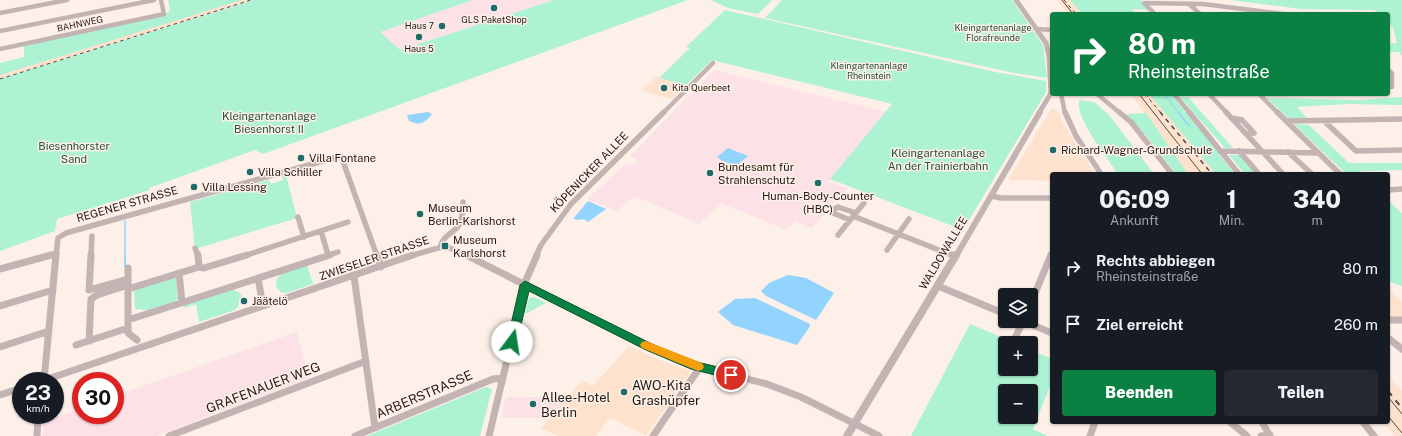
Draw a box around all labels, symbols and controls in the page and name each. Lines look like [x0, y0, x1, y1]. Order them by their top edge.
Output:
marker: GLS PaketShop [489, 3, 499, 13]
street label: BAHNWEG [56, 13, 104, 34]
place label: GLS PaketShop [461, 14, 527, 25]
place label: Haus 7 [405, 20, 434, 31]
marker: Haus 7 [437, 21, 447, 31]
park label: Kleingartenanlage Florafreunde [954, 22, 1032, 43]
text: 80 m [1128, 27, 1196, 60]
icon: right [1062, 28, 1114, 80]
marker: Haus 5 [414, 32, 424, 42]
place label: Haus 5 [404, 43, 434, 54]
park label: Kleingartenanlage Rheinstein [830, 60, 908, 81]
text: Rheinsteinstraße [1128, 61, 1270, 82]
place label: Kita Querbeet [672, 82, 731, 93]
marker: Kita Querbeet [659, 83, 669, 93]
park label: Kleingartenanlage Biesenhorst II [222, 110, 316, 135]
street label: KÖPENICKER ALLEE [547, 128, 631, 215]
park label: Biesenhorster Sand [38, 140, 110, 165]
place label: Richard-Wagner-Grundschule [1061, 144, 1212, 156]
marker: Richard-Wagner-Grundschule [1048, 145, 1058, 155]
park label: Kleingartenanlage An der Trainierbahn [888, 147, 988, 172]
place label: Villa Fontane [309, 152, 376, 164]
marker: Villa Fontane [296, 153, 306, 163]
place label: Bundesamt für Strahlenschutz [718, 161, 795, 186]
place label: Villa Schiller [258, 166, 323, 178]
marker: Villa Schiller [245, 167, 255, 177]
marker: Bundesamt für Strahlenschutz [705, 168, 715, 178]
marker: Human-Body-Counter (HBC) [813, 178, 823, 188]
place label: Villa Lessing [202, 181, 267, 193]
marker: Villa Lessing [189, 182, 199, 192]
street label: REGENER STRASSE [75, 184, 179, 224]
text: 06:09 [1099, 185, 1170, 213]
text: 1 [1226, 185, 1237, 213]
text: 340 [1293, 185, 1341, 213]
place label: Human-Body-Counter (HBC) [762, 190, 874, 215]
place label: Museum Berlin-Karlshorst [428, 202, 516, 227]
marker: Museum Berlin-Karlshorst [415, 209, 425, 219]
text: Ankunft [1110, 213, 1159, 228]
text: Min. [1219, 213, 1244, 228]
text: m [1311, 213, 1323, 228]
street label: WALDOWALLEE [917, 214, 969, 291]
street label: ZWIESELER STRASSE [317, 233, 431, 282]
place label: Museum Karlshorst [453, 234, 506, 259]
marker: Museum Karlshorst [440, 241, 450, 251]
text: Rechts abbiegen [1096, 252, 1215, 269]
icon: right [1062, 257, 1084, 279]
text: 80 m [1343, 260, 1378, 277]
text: Rheinsteinstraße [1096, 269, 1198, 284]
map controls [998, 288, 1038, 424]
button: layers [998, 288, 1038, 328]
place label: Jäätelö [252, 295, 288, 307]
marker: Jäätelö [239, 296, 249, 306]
icon: arrive [1062, 313, 1084, 335]
text: Ziel erreicht [1096, 316, 1183, 333]
text: 260 m [1334, 316, 1378, 333]
position arrow [491, 321, 533, 363]
button: + [998, 336, 1038, 376]
pin [714, 358, 748, 392]
street label: GRAFENAUER WEG [204, 359, 322, 416]
icon: arrive [720, 364, 742, 386]
street label: ARBERSTRASSE [374, 367, 475, 422]
button: Beenden [1062, 370, 1216, 416]
button: Teilen [1224, 370, 1378, 416]
speed limit sign: 30 [72, 372, 124, 424]
place label: AWO-Kita Grashüpfer [632, 378, 700, 408]
text: 23 [25, 381, 51, 405]
button: − [998, 384, 1038, 424]
marker: AWO-Kita Grashüpfer [619, 387, 629, 397]
place label: Allee-Hotel Berlin [541, 390, 611, 420]
marker: Allee-Hotel Berlin [528, 399, 538, 409]
text: km/h [26, 402, 50, 414]

